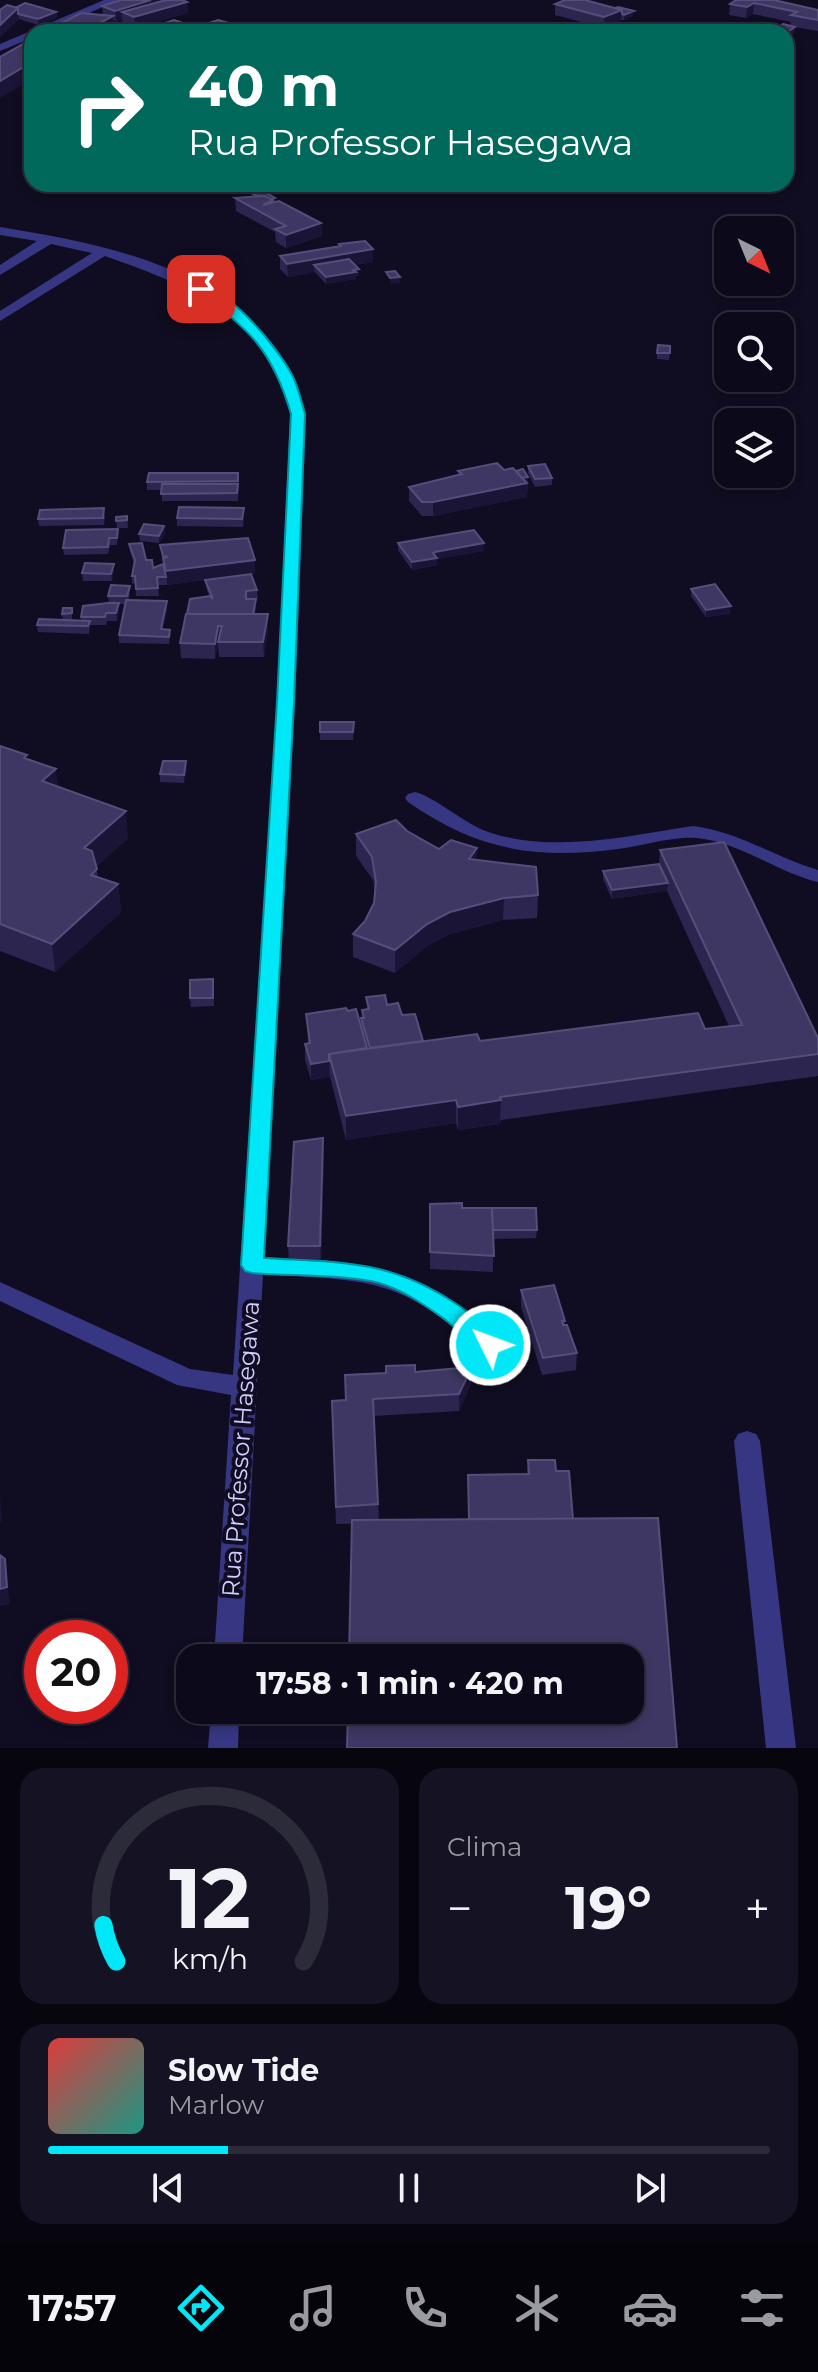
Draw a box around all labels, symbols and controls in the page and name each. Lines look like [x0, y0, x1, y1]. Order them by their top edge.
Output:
text: 40 m [188, 52, 339, 120]
icon: right [56, 56, 160, 160]
text: Rua Professor Hasegawa [188, 120, 633, 164]
north arrow [714, 216, 794, 296]
map controls [714, 216, 794, 488]
pin [167, 255, 235, 323]
icon: arrive [179, 267, 223, 311]
button: search [714, 312, 794, 392]
button: layers [714, 408, 794, 488]
street label: Rua Professor Hasegawa [216, 1300, 265, 1598]
position arrow [448, 1303, 532, 1387]
speed limit sign: 20 [24, 1620, 128, 1724]
text: 17:58 · 1 min · 420 m [256, 1665, 564, 1702]
text: Clima [447, 1831, 522, 1863]
text: 12 [169, 1847, 250, 1949]
text: 19° [565, 1871, 652, 1944]
text: − [447, 1881, 472, 1935]
text: + [745, 1881, 770, 1935]
text: km/h [171, 1941, 248, 1976]
text: Slow Tide [168, 2052, 319, 2089]
text: Marlow [168, 2089, 264, 2121]
icon: previous [146, 2166, 190, 2210]
icon: pause [387, 2166, 431, 2210]
icon: next [628, 2166, 672, 2210]
icon: directions [173, 2280, 229, 2336]
icon: music [285, 2280, 341, 2336]
icon: phone [397, 2280, 453, 2336]
icon: climate [509, 2280, 565, 2336]
icon: car [622, 2280, 678, 2336]
icon: filters [734, 2280, 790, 2336]
text: 17:57 [28, 2286, 117, 2330]

